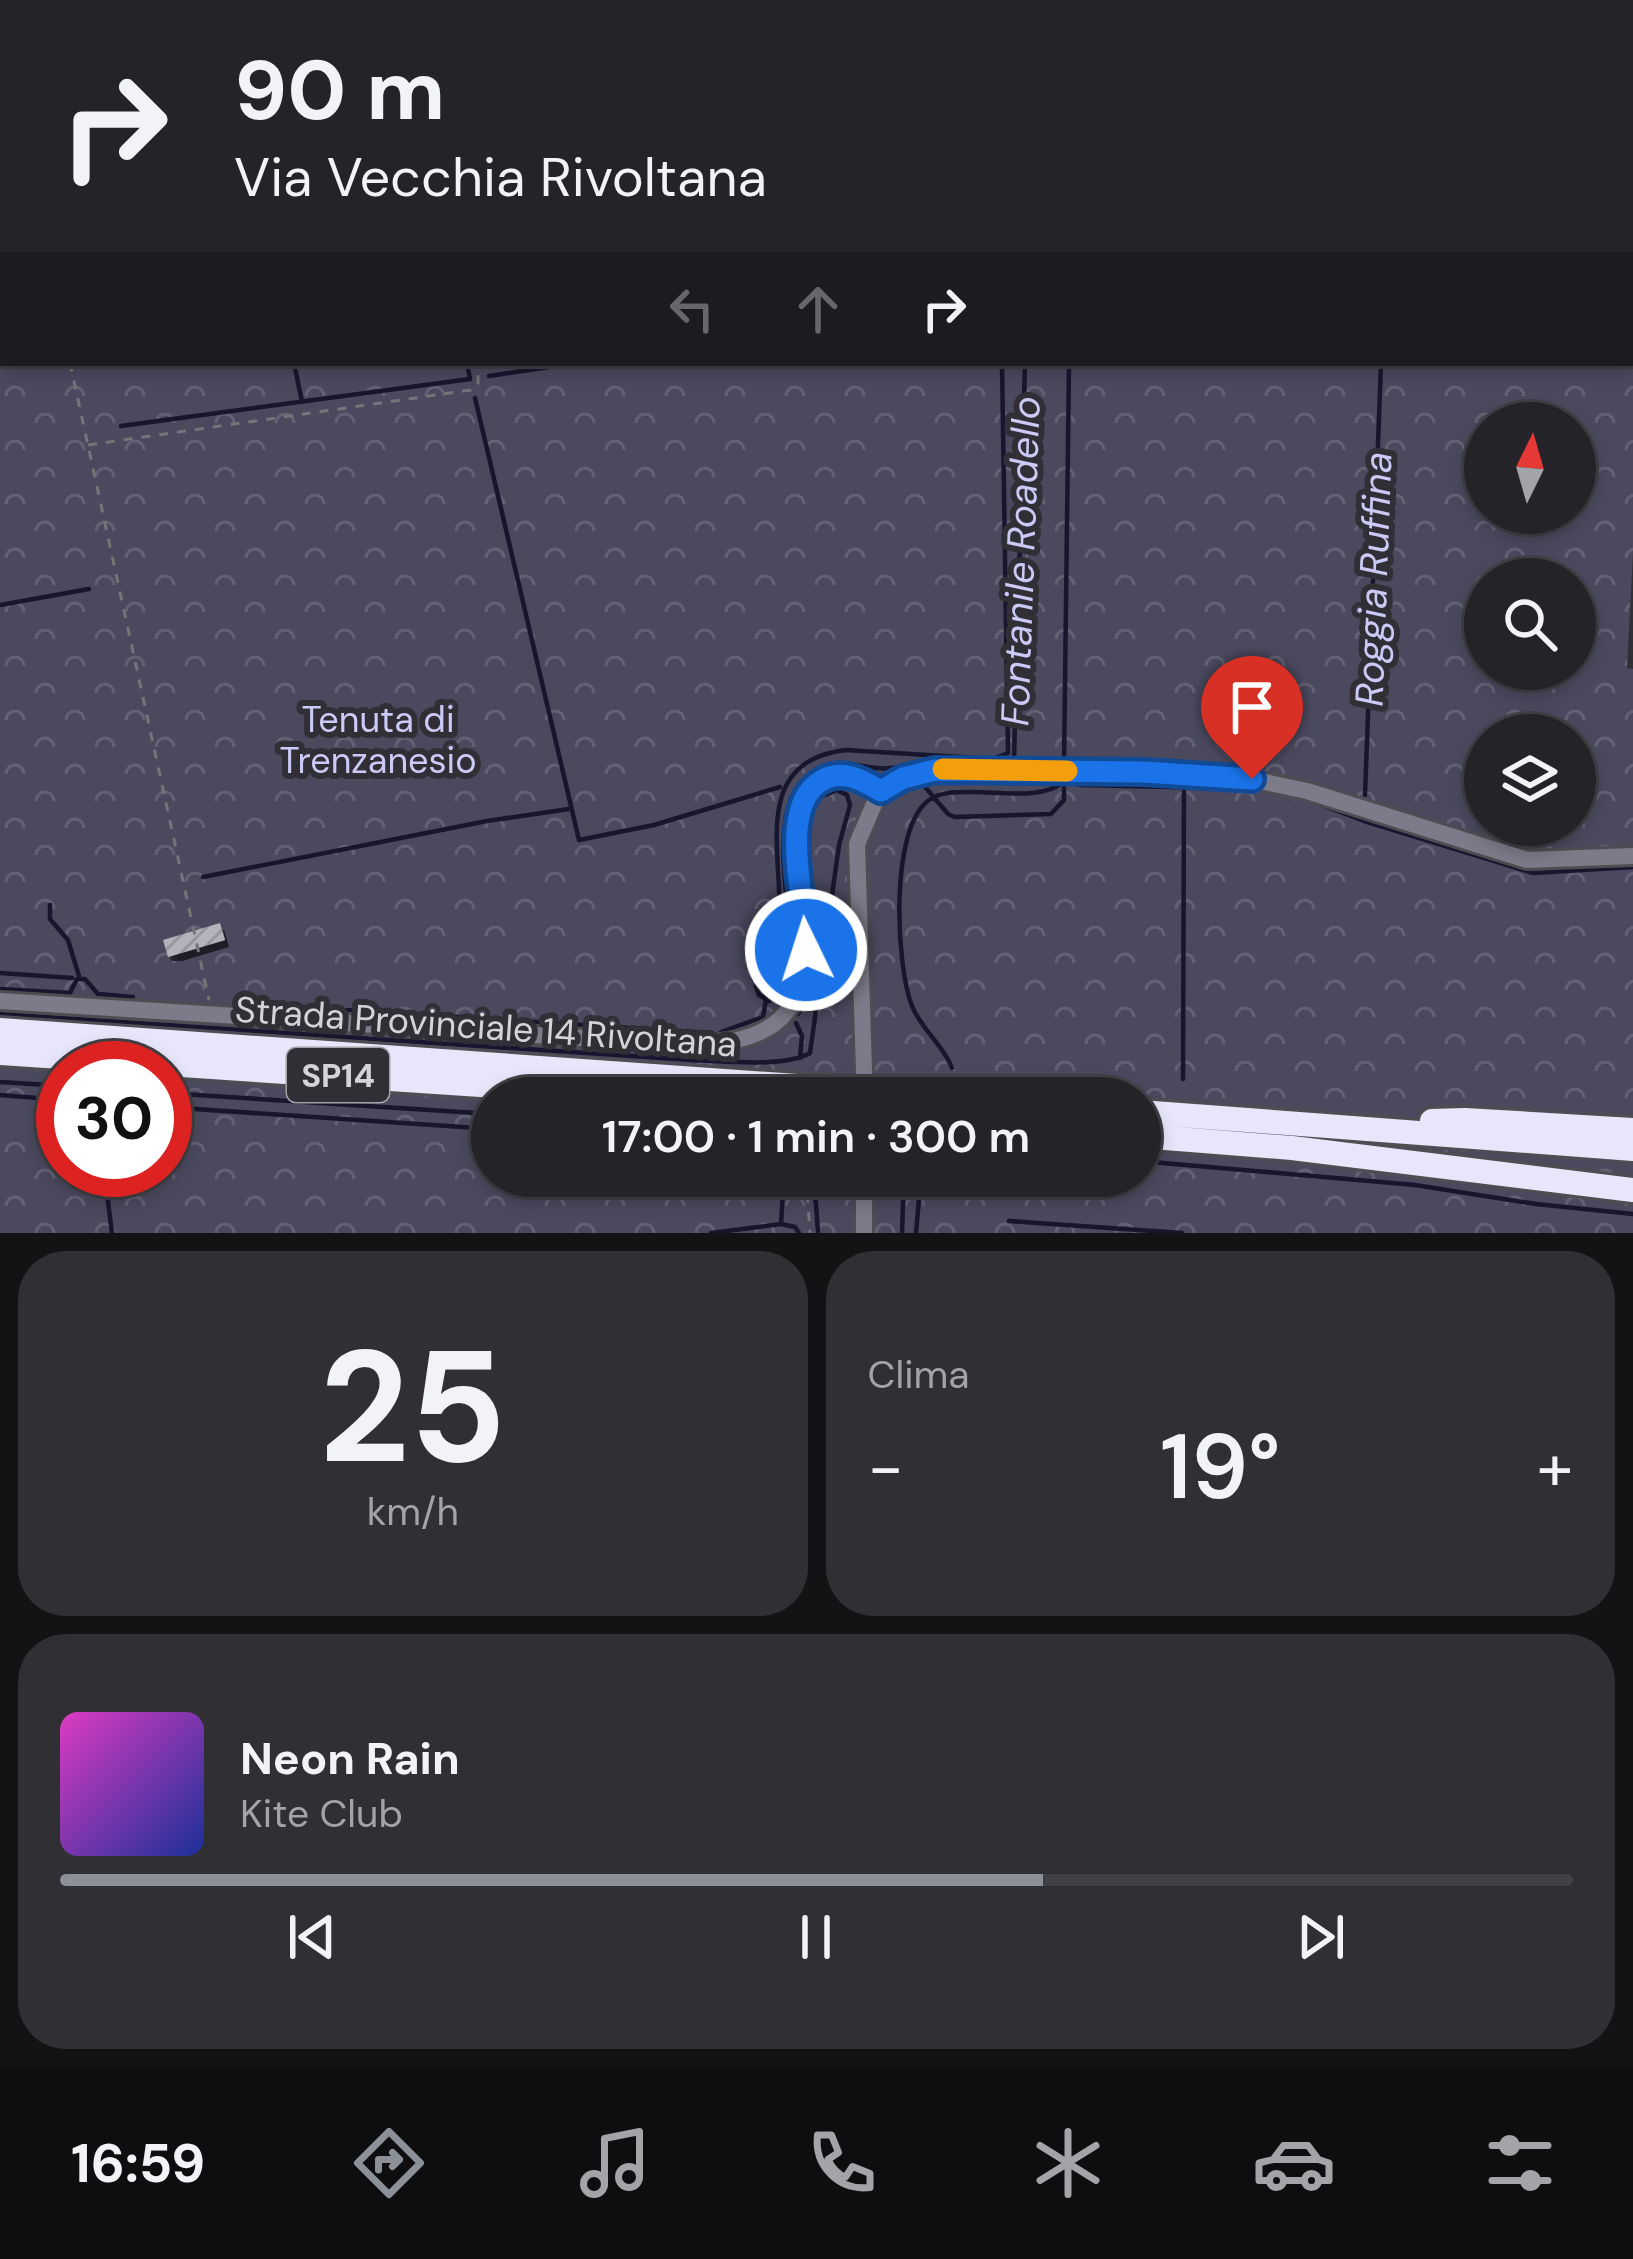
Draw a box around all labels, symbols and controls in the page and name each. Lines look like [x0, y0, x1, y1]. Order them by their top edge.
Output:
text: 90 m [234, 36, 445, 145]
icon: right [36, 48, 192, 204]
text: Via Vecchia Rivoltana [234, 142, 767, 213]
icon: left [659, 276, 725, 342]
icon: ahead [785, 276, 851, 342]
icon: right [911, 276, 977, 342]
water label: Fontanile Roadello [989, 395, 1052, 727]
north arrow [1464, 402, 1596, 534]
map controls [1464, 402, 1596, 846]
water label: Roggia Ruffina [1344, 451, 1403, 707]
button: search [1464, 558, 1596, 690]
pin [1201, 656, 1303, 779]
icon: arrive [1219, 674, 1285, 740]
park label: Tenuta di Trenzanesio [279, 696, 477, 784]
button: layers [1464, 714, 1596, 846]
position arrow [743, 887, 869, 1013]
street label: Strada Provinciale 14 Rivoltana [234, 986, 738, 1067]
speed limit sign: 30 [36, 1041, 192, 1197]
road number: SP14 [287, 1048, 389, 1102]
text: 17:00 · 1 min · 300 m [602, 1107, 1030, 1166]
text: 25 [319, 1306, 506, 1509]
text: Clima [868, 1349, 970, 1400]
text: 19° [1160, 1409, 1280, 1526]
text: − [868, 1425, 904, 1510]
text: + [1537, 1425, 1573, 1510]
text: km/h [367, 1486, 459, 1537]
text: Neon Rain [240, 1729, 460, 1788]
text: Kite Club [240, 1788, 403, 1839]
icon: previous [279, 1904, 345, 1970]
icon: pause [783, 1904, 849, 1970]
icon: next [1288, 1904, 1354, 1970]
icon: directions [347, 2121, 431, 2205]
icon: music [573, 2121, 657, 2205]
icon: phone [800, 2121, 884, 2205]
icon: climate [1026, 2121, 1110, 2205]
icon: car [1252, 2121, 1336, 2205]
icon: filters [1478, 2121, 1562, 2205]
text: 16:59 [71, 2128, 205, 2199]

